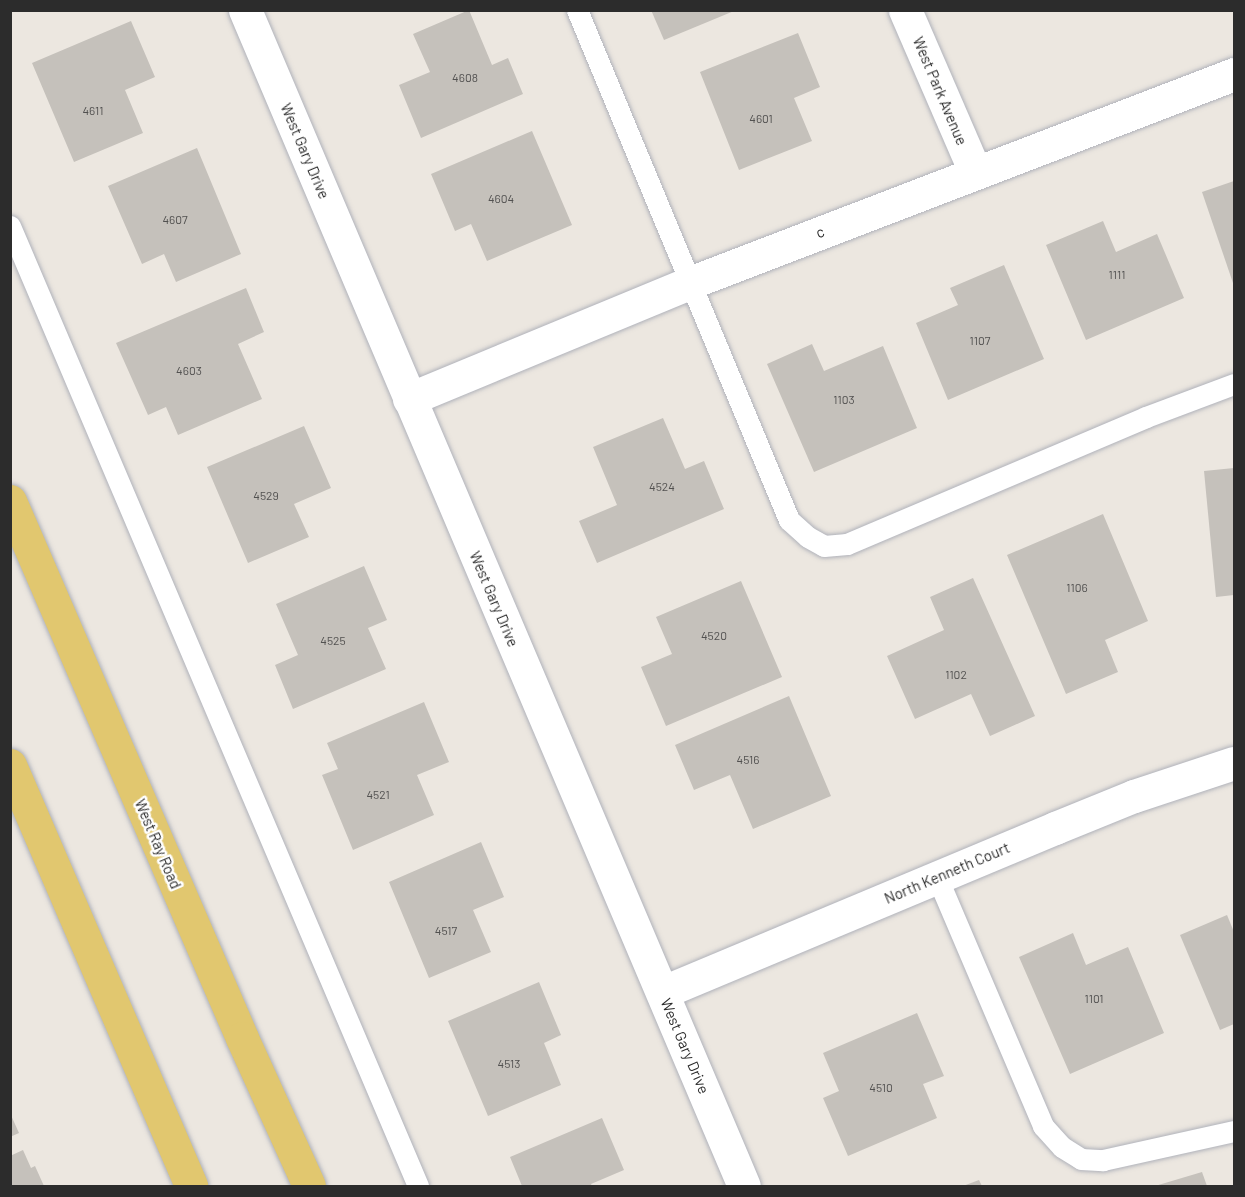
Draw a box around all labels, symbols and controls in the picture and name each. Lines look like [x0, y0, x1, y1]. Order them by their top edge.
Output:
street label: West Park Avenue [909, 34, 971, 148]
house number: 4608 [452, 71, 478, 85]
street label: West Gary Drive [277, 101, 333, 201]
house number: 4611 [82, 104, 104, 118]
house number: 4601 [749, 112, 773, 126]
house number: 4604 [488, 192, 514, 206]
house number: 4607 [162, 213, 188, 227]
street label: c [813, 222, 827, 242]
house number: 1111 [1109, 268, 1125, 282]
house number: 1107 [970, 334, 990, 348]
house number: 4603 [176, 364, 202, 378]
house number: 1103 [833, 393, 855, 407]
house number: 4524 [649, 480, 675, 494]
house number: 4529 [253, 489, 279, 503]
street label: West Gary Drive [466, 549, 522, 649]
house number: 1106 [1066, 581, 1088, 595]
house number: 4520 [701, 629, 727, 643]
house number: 4525 [320, 634, 346, 648]
house number: 1102 [945, 668, 967, 682]
house number: 4516 [737, 753, 759, 767]
house number: 4521 [366, 788, 390, 802]
street label: West Ray Road [131, 796, 185, 892]
street label: North Kenneth Court [882, 838, 1012, 908]
house number: 4517 [435, 924, 457, 938]
house number: 1101 [1084, 992, 1104, 1006]
street label: West Gary Drive [657, 996, 713, 1096]
house number: 4513 [498, 1057, 520, 1071]
house number: 4510 [869, 1081, 893, 1095]

